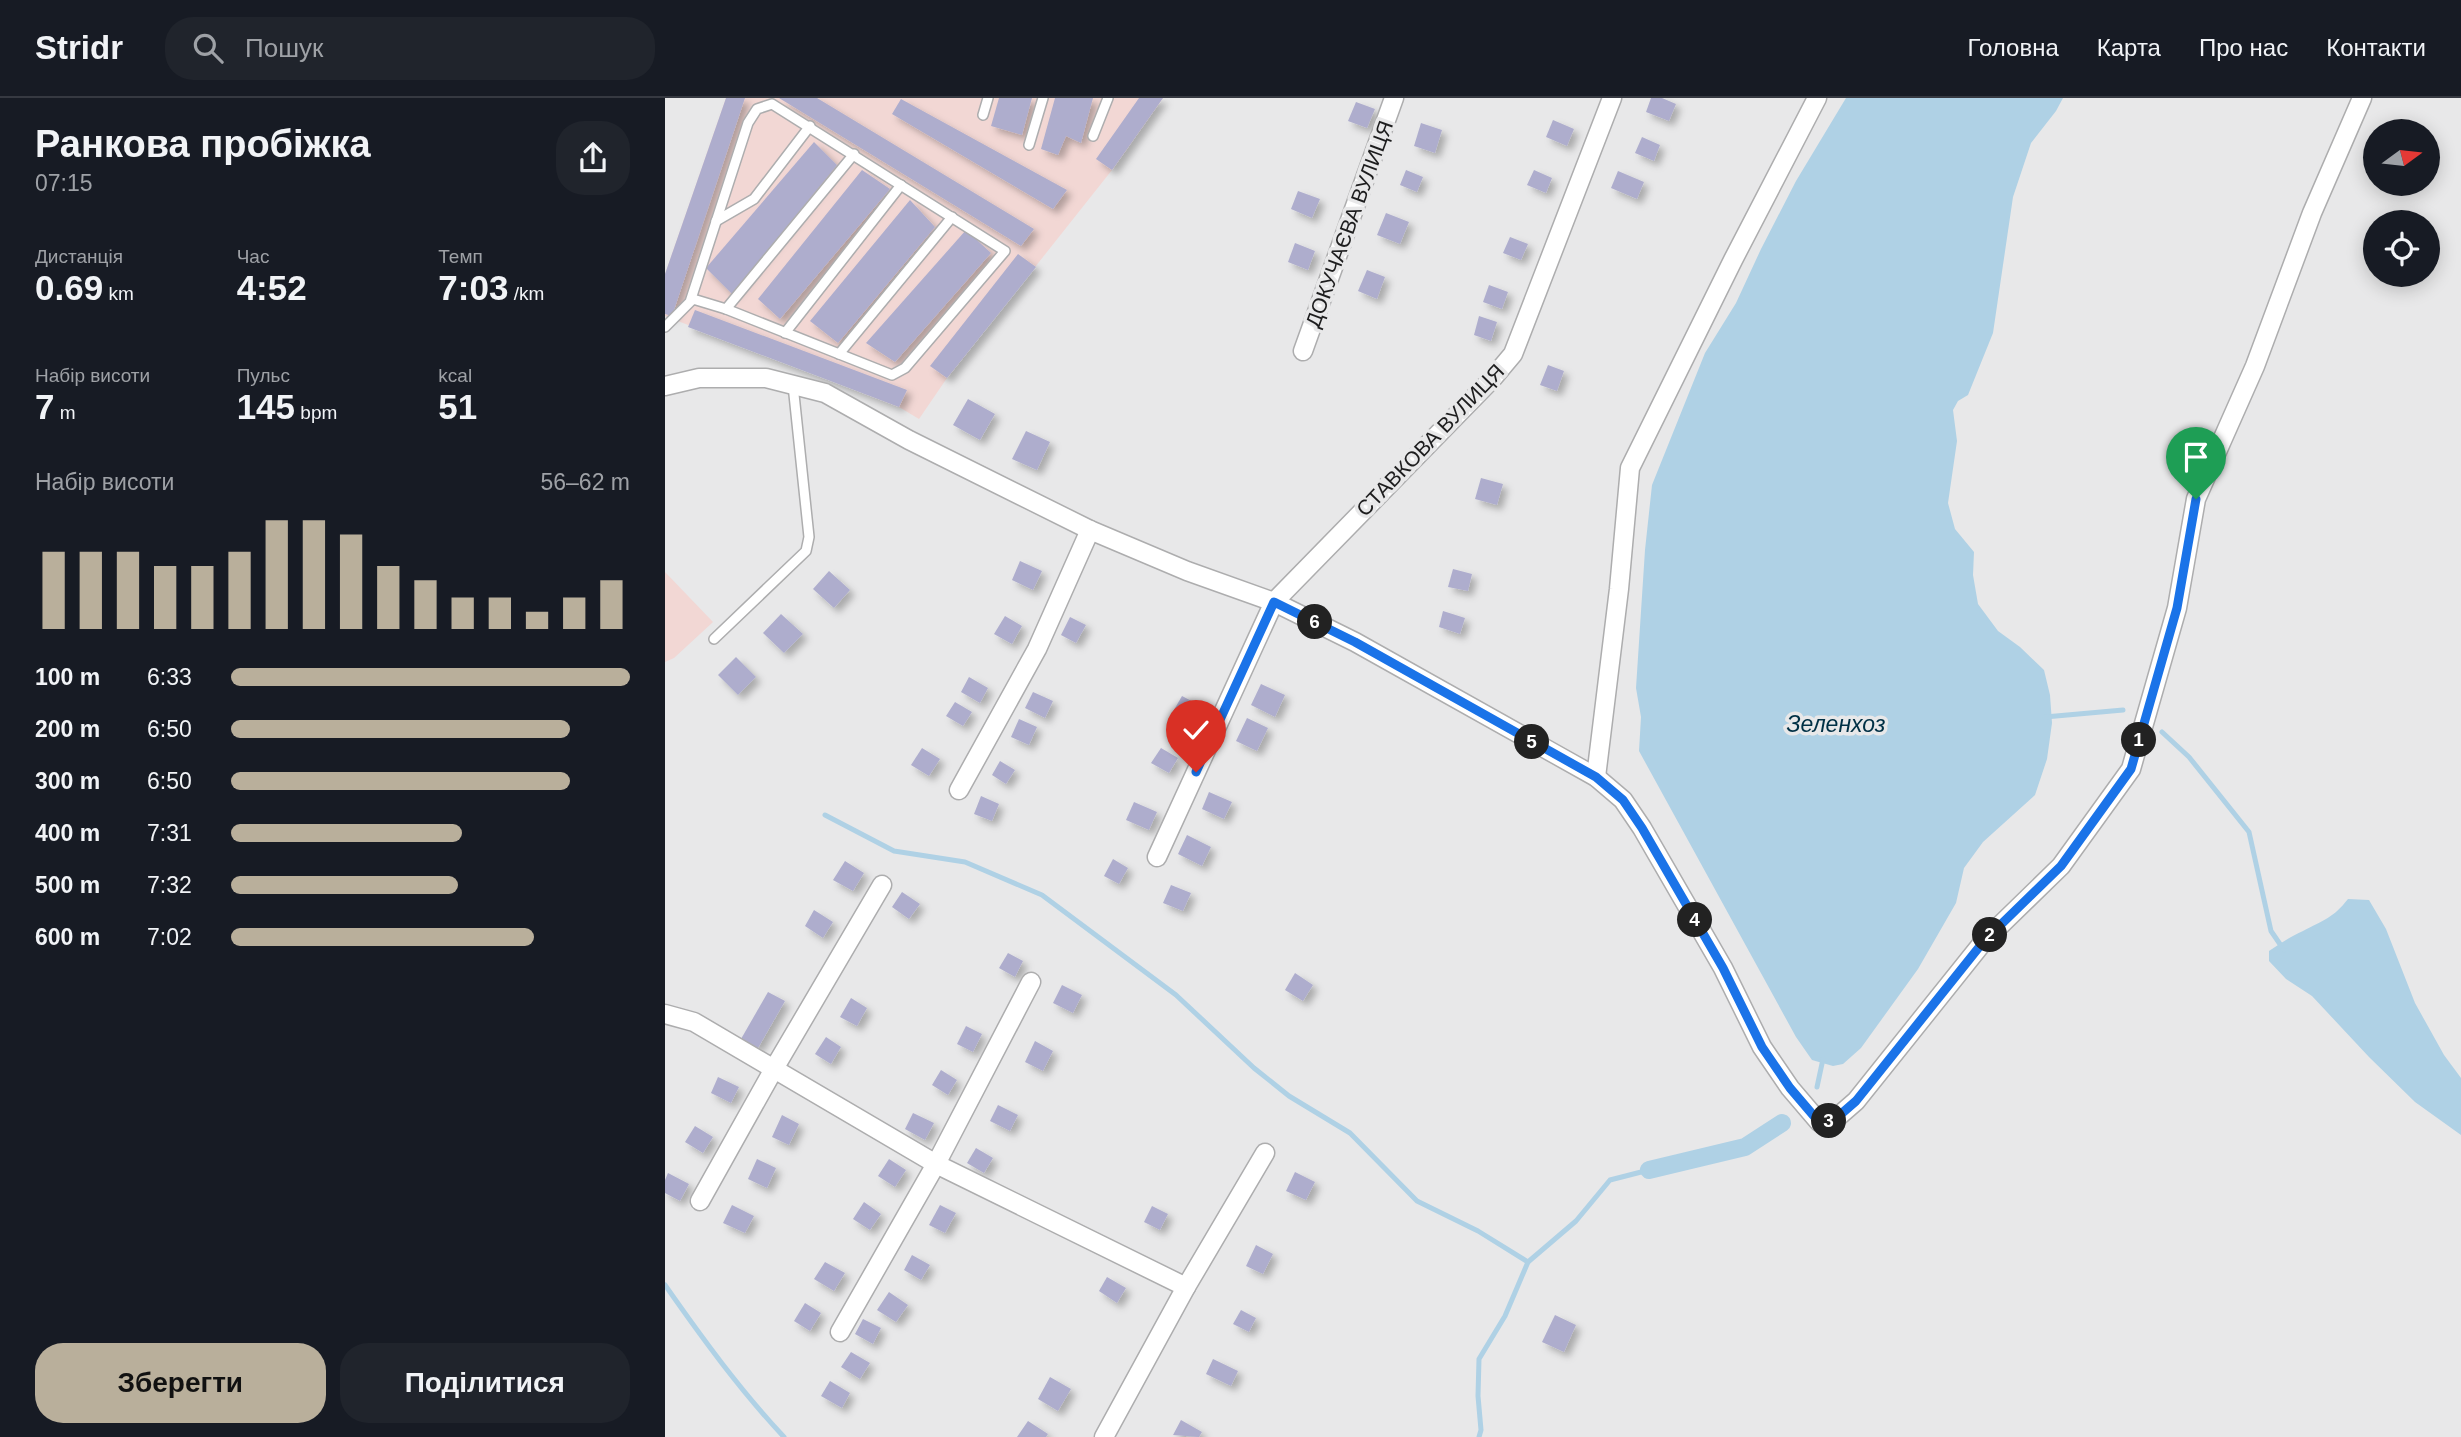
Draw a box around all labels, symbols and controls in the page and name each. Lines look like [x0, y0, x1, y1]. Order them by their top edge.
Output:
search box [165, 17, 655, 80]
text: Stridr [35, 29, 123, 66]
icon: search [189, 29, 227, 67]
text: Пошук [245, 33, 323, 63]
text: Головна [1968, 34, 2059, 61]
text: Карта [2097, 34, 2161, 61]
text: Про нас [2199, 34, 2288, 61]
text: Контакти [2326, 34, 2426, 61]
street label: ДОКУЧАЄВА ВУЛИЦЯ [1301, 118, 1397, 330]
north arrow [2363, 119, 2439, 196]
map controls [2363, 119, 2440, 287]
button: share [556, 121, 630, 195]
text: Ранкова пробіжка [35, 123, 371, 165]
text: 07:15 [35, 170, 93, 196]
button: locate [2363, 210, 2440, 287]
text: Дистанція [35, 246, 123, 267]
text: Час [237, 246, 269, 267]
text: Темп [438, 246, 483, 267]
text: 0.69 [35, 268, 103, 307]
text: 4:52 [237, 268, 307, 307]
text: 7:03 [438, 268, 508, 307]
text: km [103, 283, 134, 304]
text: /km [508, 283, 544, 304]
street label: СТАВКОВА ВУЛИЦЯ [1352, 359, 1508, 521]
text: Набір висоти [35, 365, 150, 386]
text: Пульс [237, 365, 290, 386]
text: kcal [438, 365, 472, 386]
text: 7 [35, 387, 54, 426]
text: 145 [237, 387, 295, 426]
text: 51 [438, 387, 477, 426]
text: m [54, 402, 76, 423]
text: bpm [295, 402, 337, 423]
pin [2166, 427, 2226, 499]
icon: arrive [2177, 438, 2215, 476]
text: Набір висоти [35, 469, 174, 495]
text: 56–62 m [540, 469, 630, 495]
pin: 6 [1297, 604, 1333, 640]
text: 6 [1309, 611, 1320, 632]
text: 100 m [35, 664, 100, 690]
text: 6:33 [147, 664, 192, 690]
pin [1166, 700, 1226, 772]
icon: check [1177, 711, 1215, 749]
water label: Зеленхоз [1786, 711, 1886, 737]
text: 200 m [35, 716, 100, 742]
text: 6:50 [147, 716, 192, 742]
pin: 1 [2121, 722, 2157, 758]
pin: 5 [1515, 724, 1549, 760]
text: 1 [2133, 729, 2144, 750]
text: 5 [1526, 731, 1537, 752]
text: 300 m [35, 768, 100, 794]
text: 6:50 [147, 768, 192, 794]
text: 400 m [35, 820, 100, 846]
text: 7:31 [147, 820, 192, 846]
text: 500 m [35, 872, 100, 898]
text: 7:32 [147, 872, 192, 898]
pin: 4 [1677, 902, 1713, 938]
text: 4 [1689, 909, 1700, 930]
pin: 2 [1973, 918, 2007, 952]
text: 600 m [35, 924, 100, 950]
text: 7:02 [147, 924, 192, 950]
text: 2 [1984, 924, 1995, 945]
pin: 3 [1811, 1104, 1847, 1138]
text: 3 [1823, 1110, 1834, 1131]
button: Зберегти [35, 1343, 326, 1423]
button: Поділитися [340, 1343, 630, 1423]

